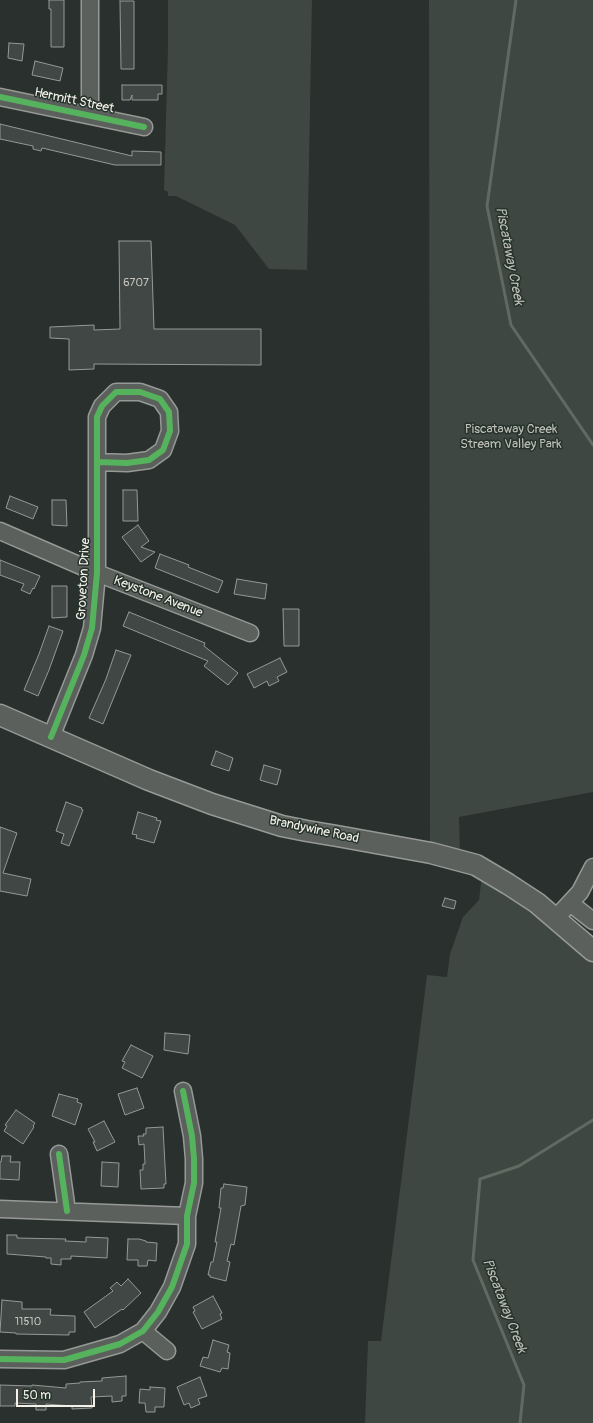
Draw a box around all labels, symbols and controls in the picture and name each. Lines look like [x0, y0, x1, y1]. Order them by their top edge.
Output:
street label: Hermitt Street [33, 85, 115, 117]
water label: Piscataway Creek [491, 205, 527, 307]
house number: 6707 [123, 276, 149, 290]
park label: Piscataway Creek Stream Valley Park [460, 422, 562, 453]
street label: Groveton Drive [74, 538, 94, 620]
street label: Keystone Avenue [111, 573, 205, 621]
street label: Brandywine Road [268, 813, 360, 847]
water label: Piscataway Creek [478, 1256, 530, 1356]
house number: 11510 [15, 1315, 41, 1329]
scale bar [18, 1381, 97, 1407]
text: 50 m [23, 1388, 51, 1403]

